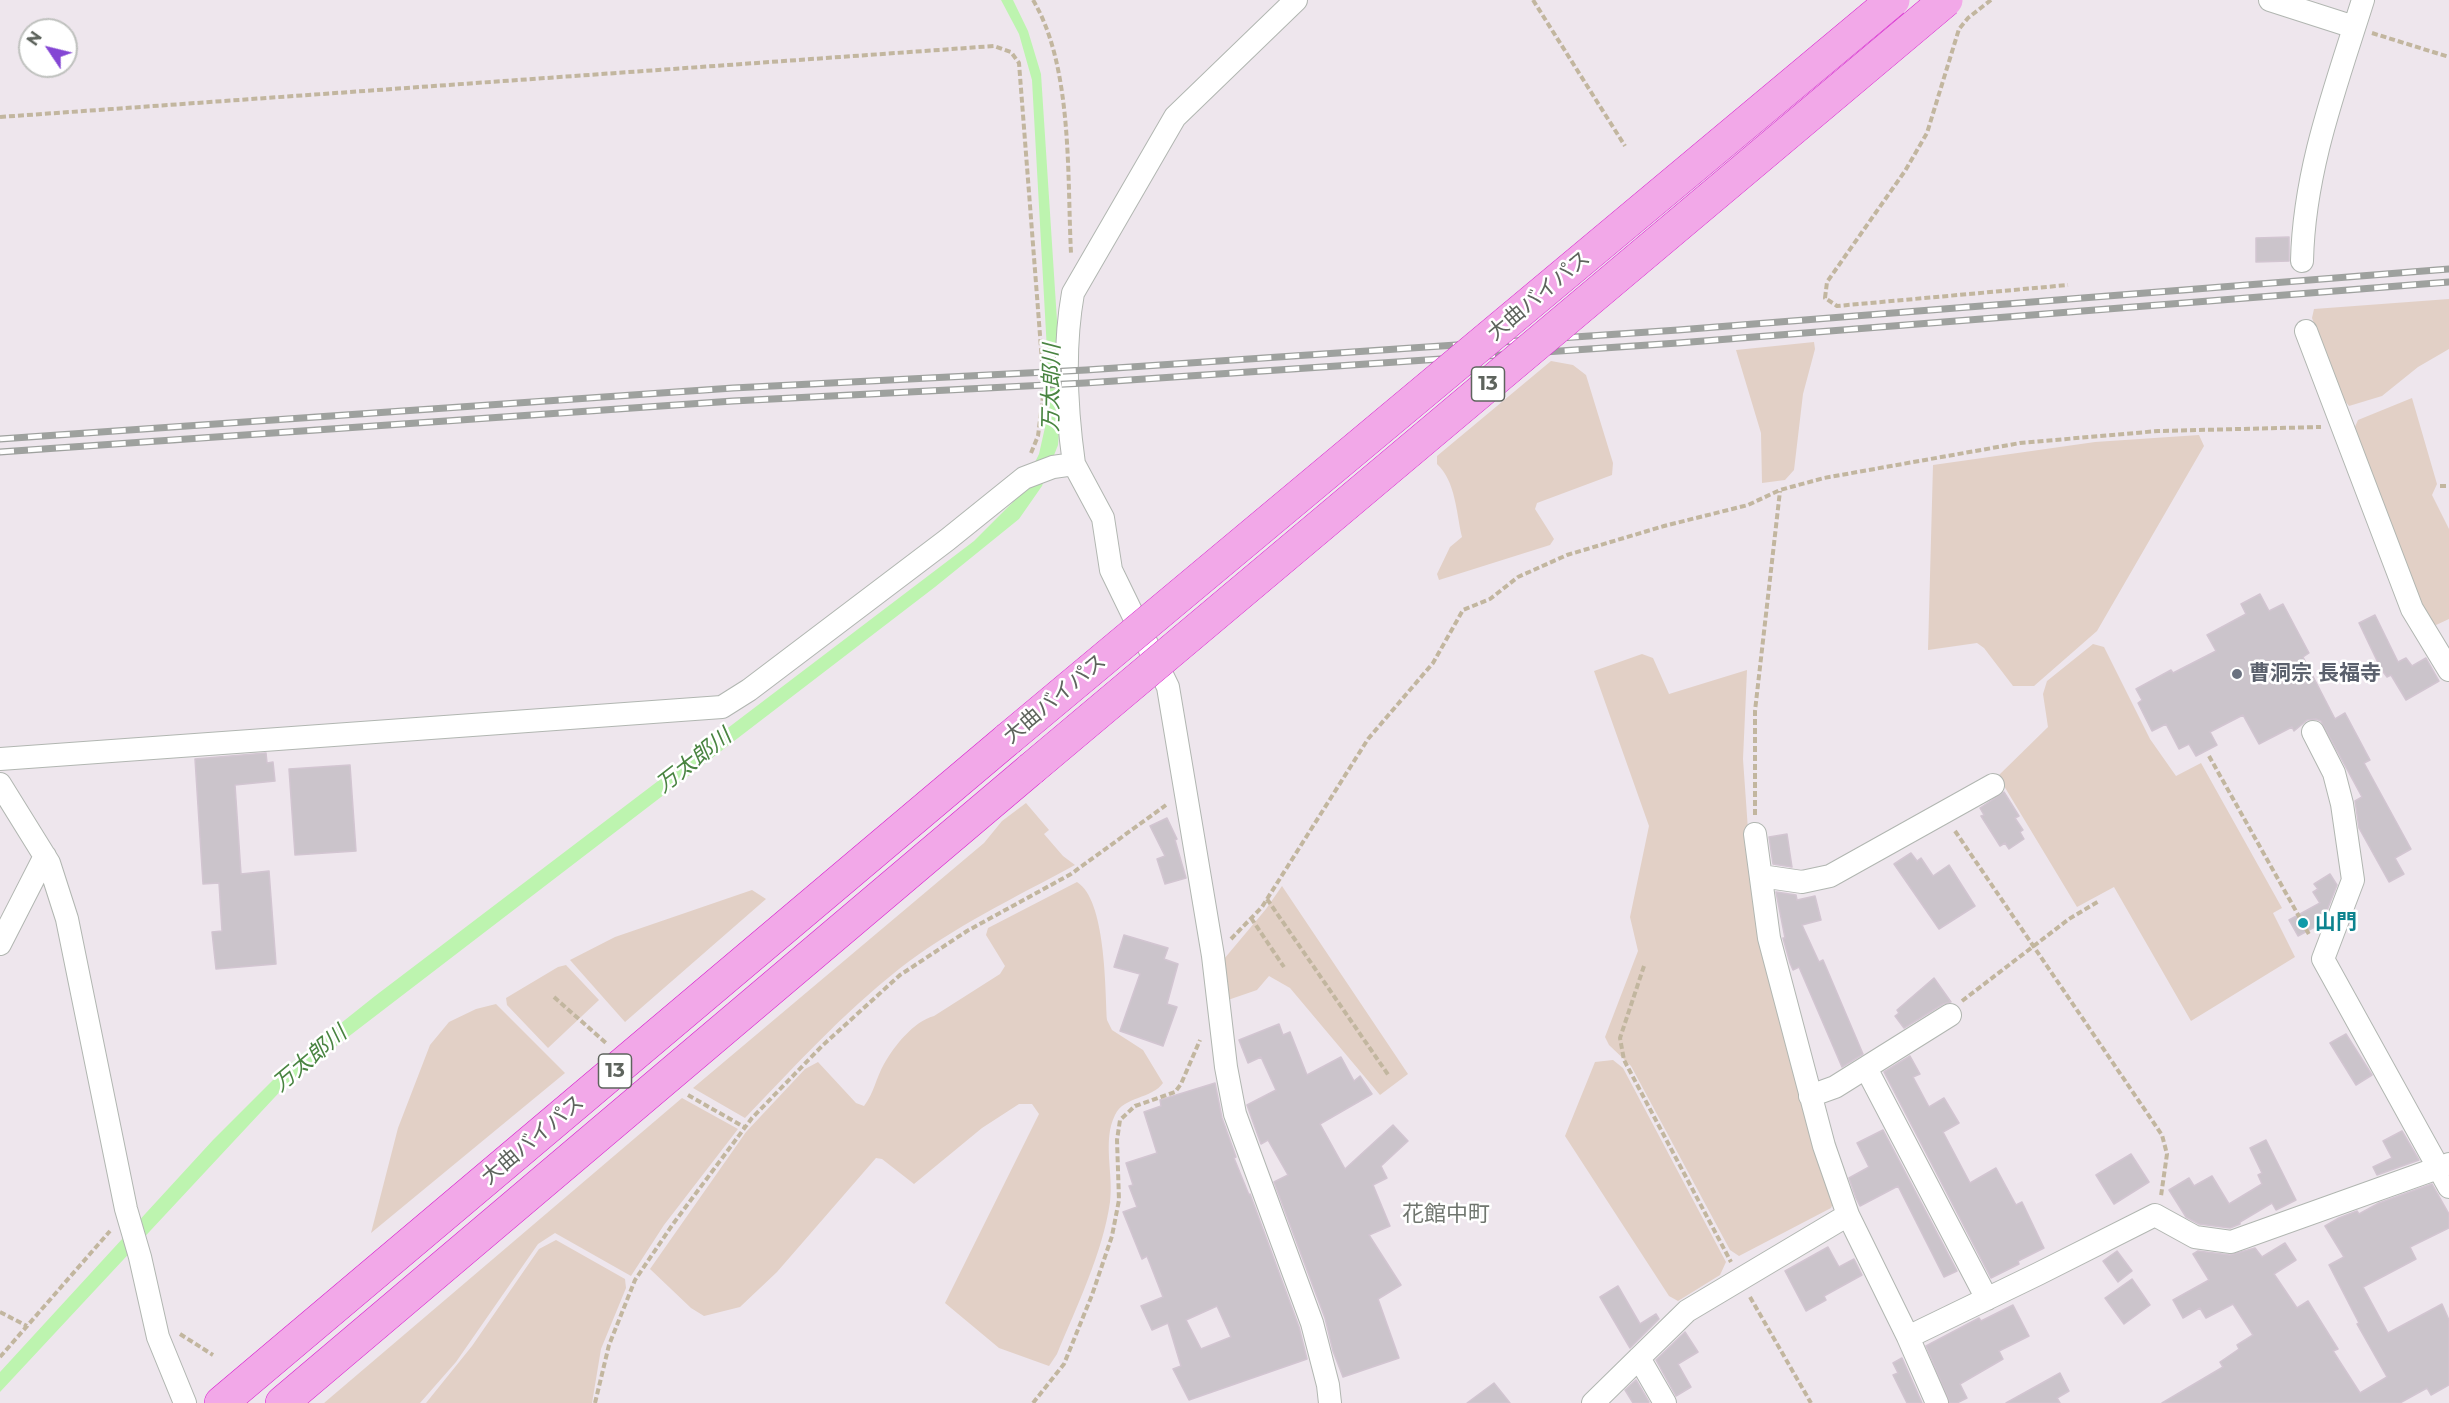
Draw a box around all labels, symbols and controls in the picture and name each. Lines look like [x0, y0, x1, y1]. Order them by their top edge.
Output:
north arrow [18, 18, 78, 78]
text: N [23, 28, 46, 49]
street label: 大曲バイパス [1483, 246, 1595, 346]
water label: 万太郎川 [1038, 344, 1066, 432]
road number: 13 [1472, 367, 1504, 401]
street label: 大曲バイパス [999, 649, 1111, 749]
place label: 曹洞宗 長福寺 [2249, 661, 2381, 687]
marker: 曹洞宗 長福寺 [2230, 667, 2244, 681]
water label: 万太郎川 [651, 724, 737, 798]
place label: 山門 [2315, 910, 2357, 936]
marker: 山門 [2296, 916, 2310, 930]
water label: 万太郎川 [268, 1021, 352, 1097]
road number: 13 [598, 1054, 632, 1088]
street label: 大曲バイパス [477, 1090, 589, 1190]
district label: 花館中町 [1402, 1202, 1490, 1228]

